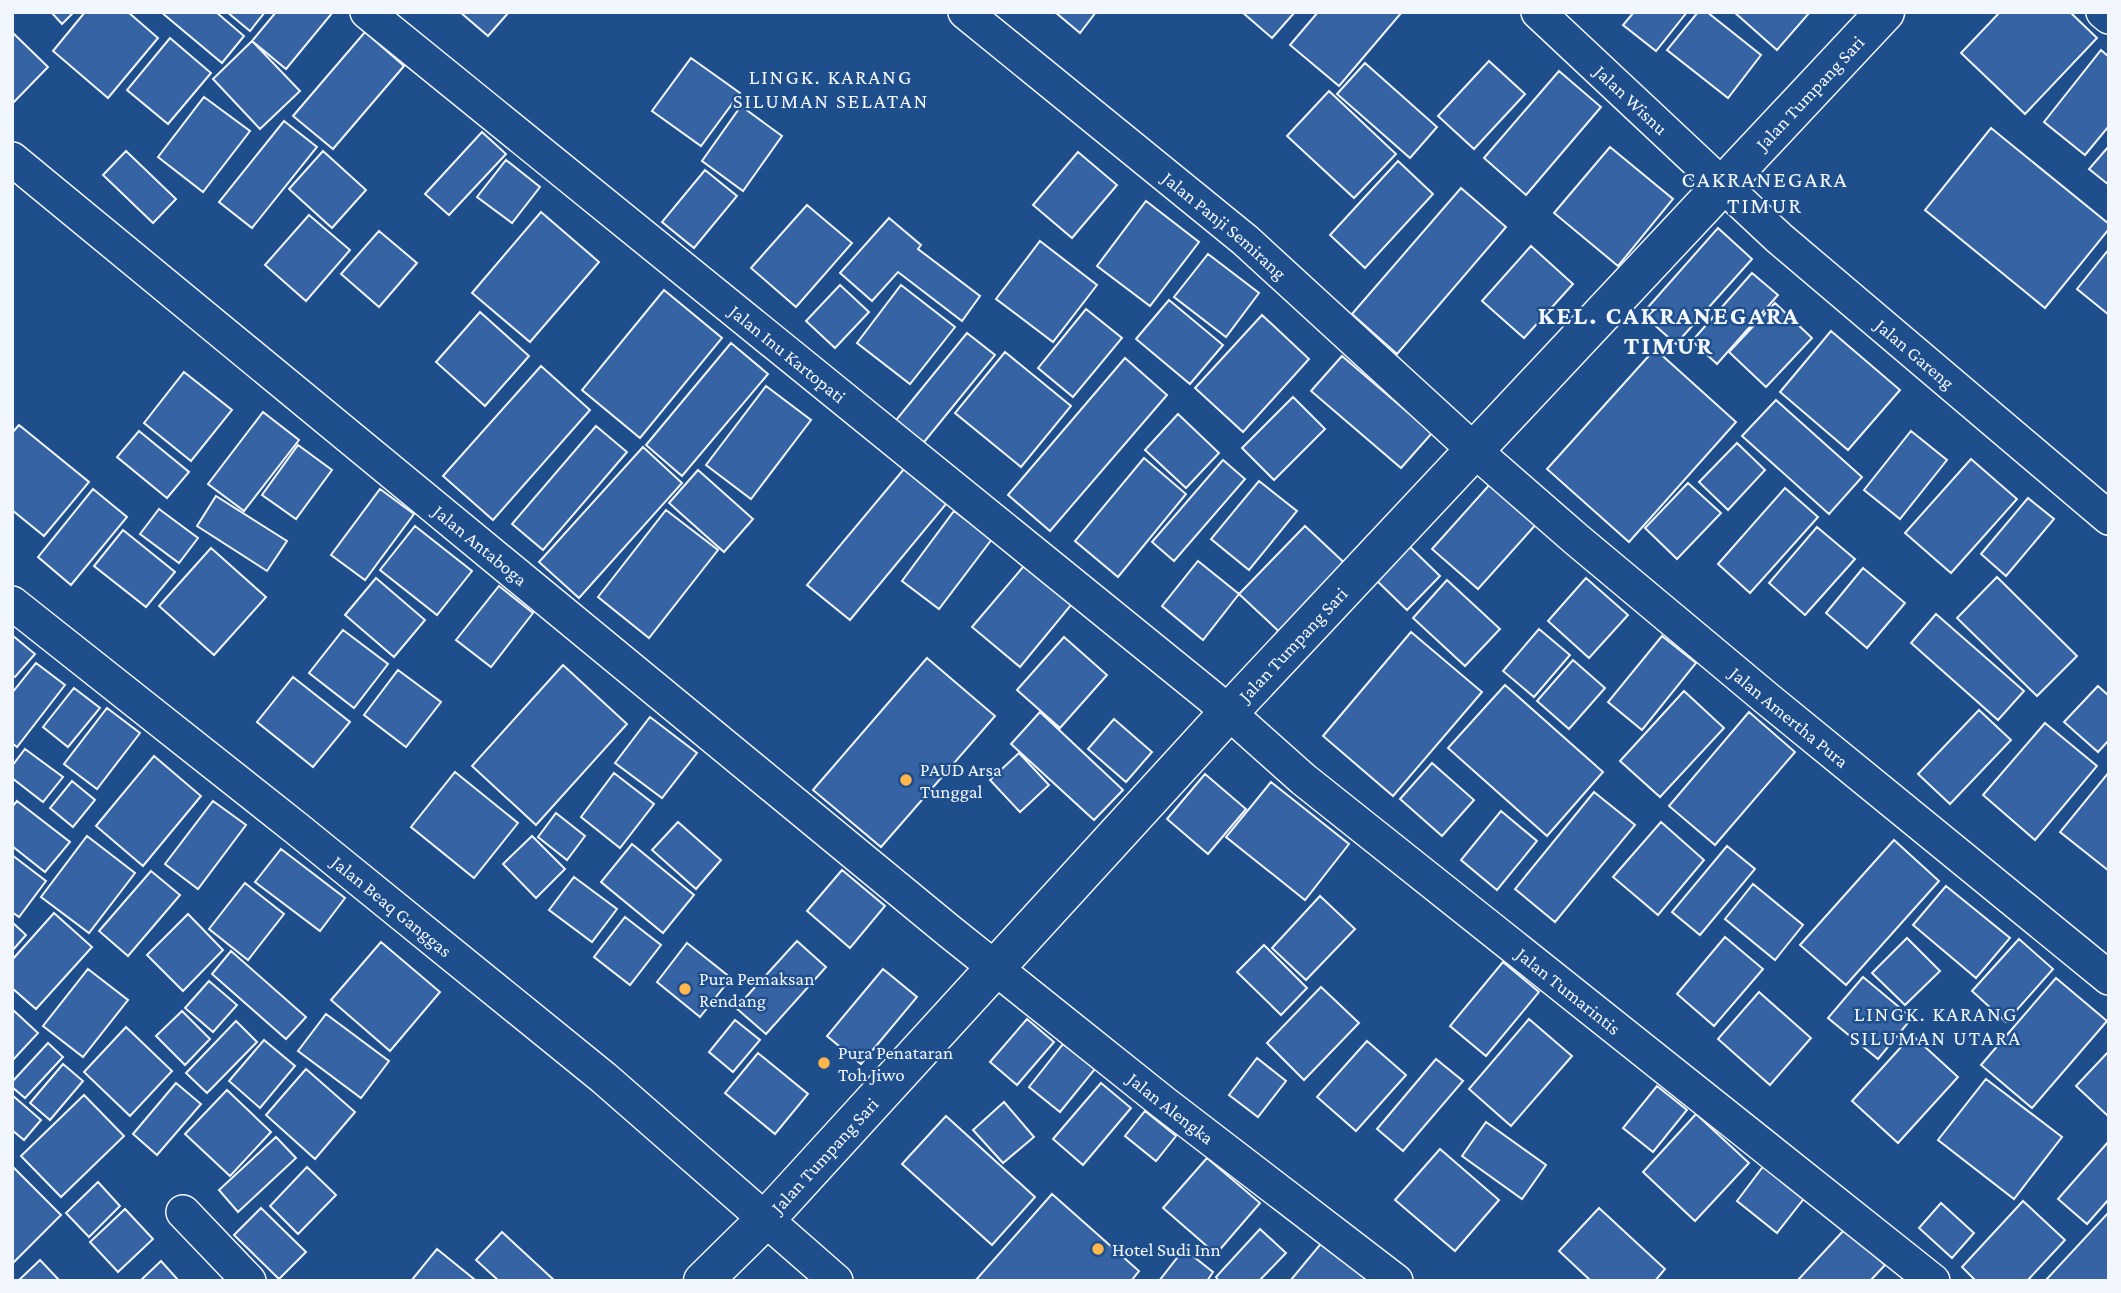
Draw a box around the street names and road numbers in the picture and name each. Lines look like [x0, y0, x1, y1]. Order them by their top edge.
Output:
street label: Jalan Tumpang Sari [1750, 31, 1868, 155]
street label: Jalan Wisnu [1589, 59, 1672, 139]
street label: Jalan Panji Semirang [1157, 166, 1291, 283]
street label: Jalan Inu Kartopati [724, 299, 850, 407]
street label: Jalan Gareng [1870, 313, 1959, 393]
street label: Jalan Antaboga [428, 499, 532, 590]
street label: Jalan Tumpang Sari [1233, 583, 1351, 707]
street label: Jalan Amertha Pura [1725, 661, 1853, 772]
street label: Jalan Beaq Ganggas [326, 850, 456, 961]
street label: Jalan Tumarintis [1511, 942, 1625, 1039]
street label: Jalan Alengka [1122, 1067, 1218, 1148]
street label: Jalan Tumpang Sari [765, 1093, 882, 1218]

